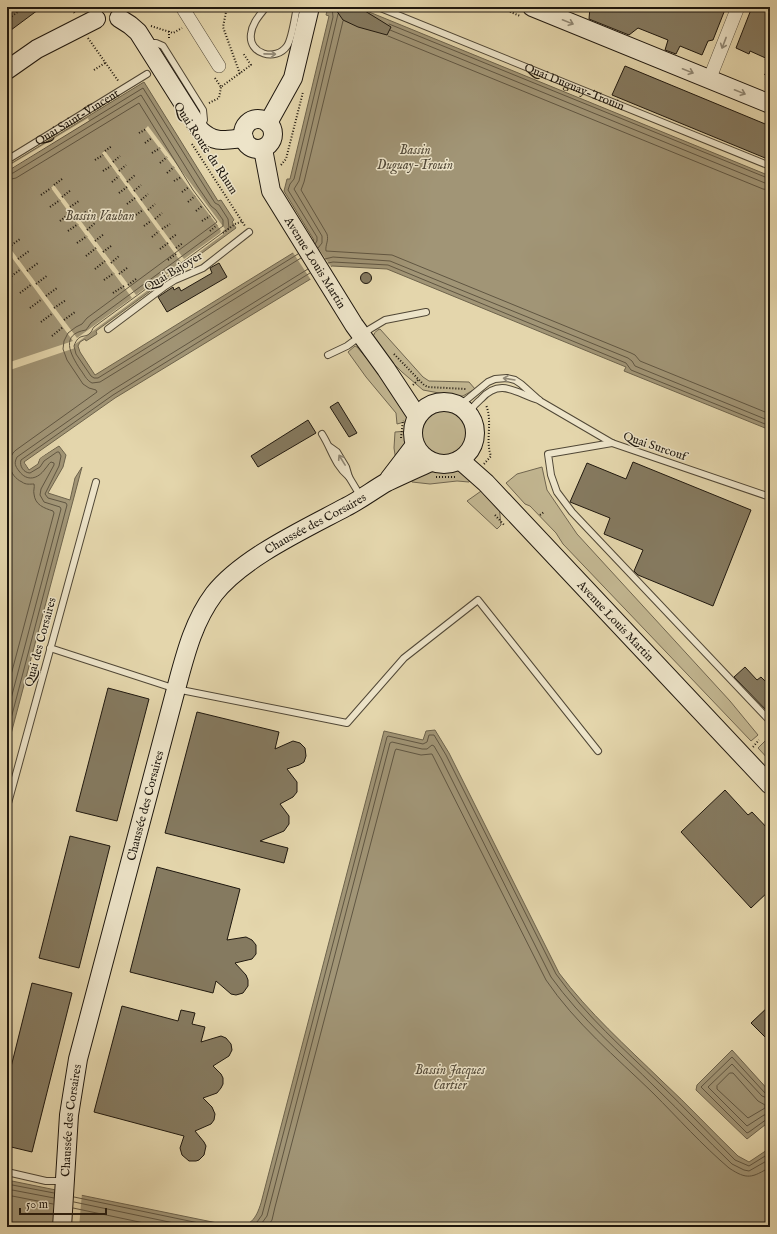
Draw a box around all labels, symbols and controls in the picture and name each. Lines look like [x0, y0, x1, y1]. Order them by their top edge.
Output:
one-way arrow [562, 18, 574, 26]
one-way arrow [719, 37, 727, 49]
one-way arrow [263, 50, 276, 58]
street label: Quai Duguay-Trouin [522, 60, 627, 114]
one-way arrow [682, 68, 694, 75]
street label: Quai Saint-Vincent [32, 86, 122, 149]
one-way arrow [733, 89, 745, 96]
street label: Quai Route du Rhum [170, 99, 241, 197]
water label: Bassin Duguay-Trouin [377, 142, 453, 175]
water label: Bassin Vauban [65, 208, 135, 225]
street label: Avenue Louis Martin [280, 213, 349, 312]
street label: Quai Bajoyer [141, 248, 206, 295]
one-way arrow [503, 375, 516, 383]
street label: Quai Surcouf [621, 429, 691, 465]
one-way arrow [338, 455, 346, 466]
street label: Chaussée des Corsaires [262, 490, 369, 558]
street label: Avenue Louis Martin [573, 577, 657, 665]
street label: Quai des Corsaires [21, 596, 60, 688]
street label: Chaussée des Corsaires [124, 749, 167, 863]
water label: Bassin Jacques Cartier [415, 1062, 485, 1094]
street label: Chaussée des Corsaires [58, 1063, 85, 1177]
scale bar [20, 1190, 106, 1216]
text: 50 m [26, 1197, 48, 1212]

